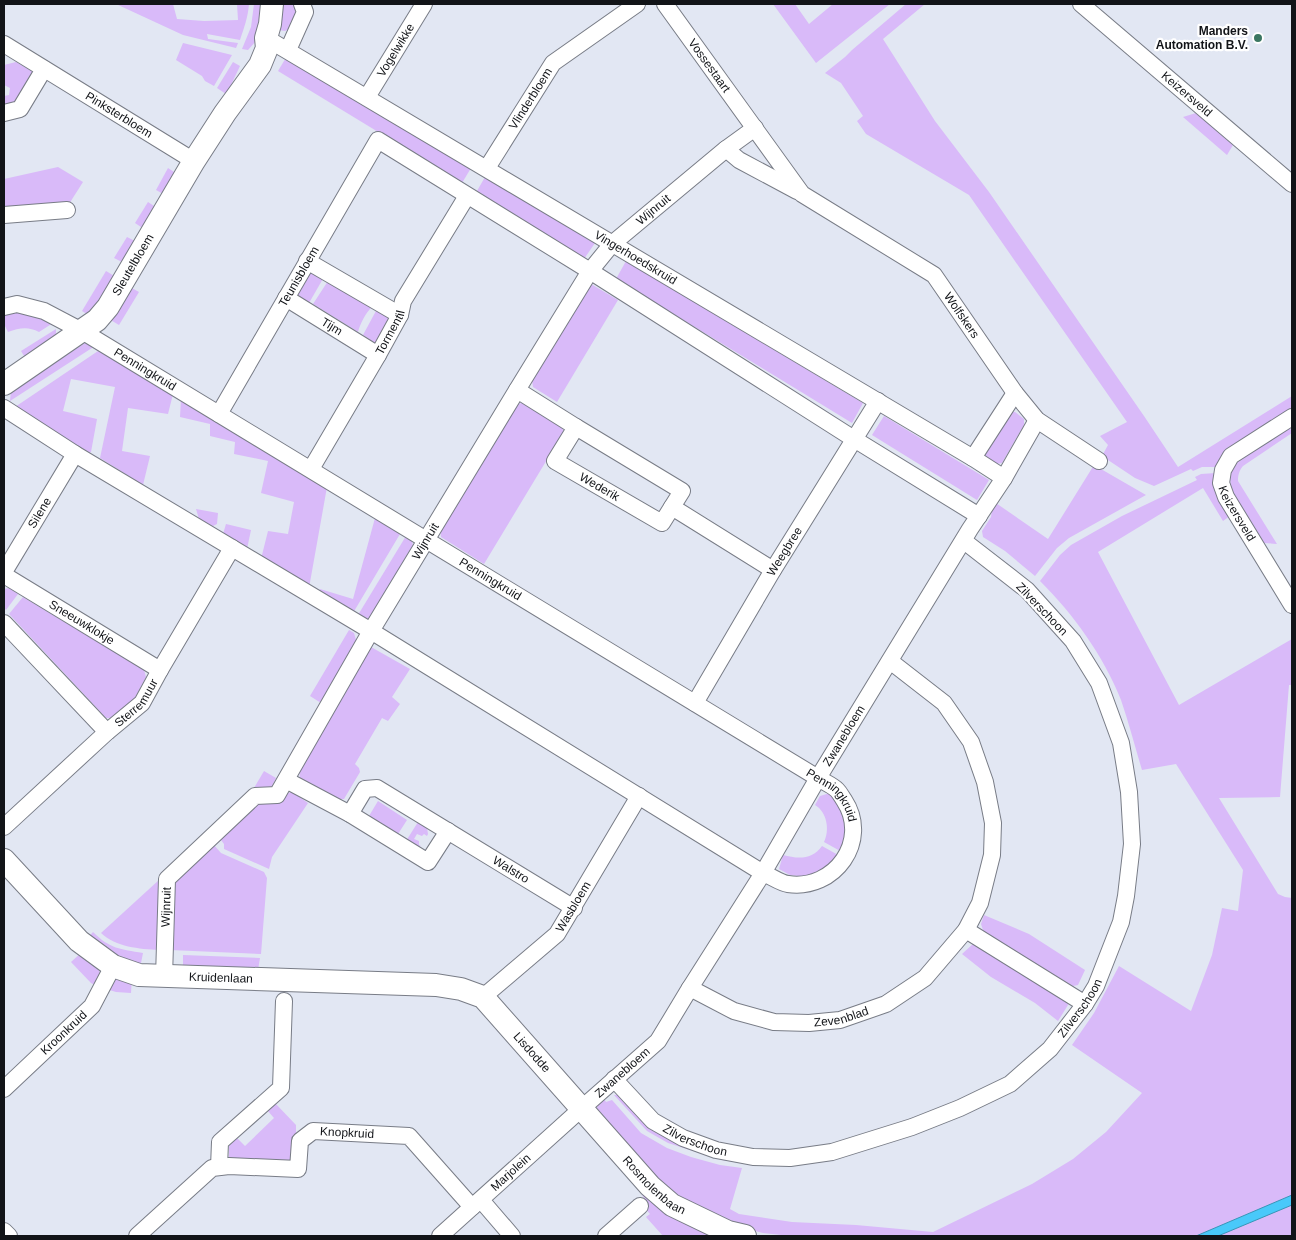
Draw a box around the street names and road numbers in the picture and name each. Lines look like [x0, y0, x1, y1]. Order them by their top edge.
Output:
street label: Vogelwikke [374, 21, 418, 79]
street label: Vossestaart [685, 36, 734, 96]
street label: Vlinderbloem [506, 65, 555, 132]
street label: Keizersveld [1159, 69, 1215, 120]
street label: Pinksterbloem [83, 89, 155, 141]
street label: Wijnruit [633, 191, 674, 228]
street label: Vingerhoedskruid [592, 228, 679, 287]
street label: Sleutelbloem [109, 231, 157, 298]
street label: Teunisbloem [276, 244, 322, 309]
street label: Wolfskers [941, 290, 982, 341]
street label: Tormentil [373, 309, 408, 357]
street label: Tijm [319, 315, 345, 338]
street label: Penningkruid [111, 345, 179, 394]
street label: Wederik [577, 470, 623, 504]
street label: Keizersveld [1216, 484, 1258, 544]
street label: Silene [25, 495, 54, 531]
street label: Wijnruit [409, 520, 442, 562]
street label: Weegbree [764, 524, 805, 579]
street label: Penningkruid [457, 555, 524, 603]
street label: Zilverschoon [1013, 580, 1071, 638]
street label: Sneeuwklokje [46, 597, 117, 648]
street label: Sterremuur [112, 676, 161, 730]
street label: Zwanebloem [820, 703, 868, 769]
street label: Penningkruid [804, 766, 859, 823]
street label: Walstro [490, 853, 532, 886]
street label: Wasbloem [553, 879, 594, 934]
street label: Wijnruit [159, 886, 174, 927]
street label: Kruidenlaan [189, 970, 253, 986]
street label: Zilverschoon [1055, 977, 1105, 1040]
street label: Zevenblad [813, 1004, 870, 1030]
street label: Kroonkruid [38, 1008, 90, 1058]
street label: Lisdodde [511, 1030, 554, 1076]
street label: Zwanebloem [592, 1044, 653, 1100]
street label: Zilverschoon [661, 1121, 728, 1159]
street label: Knopkruid [320, 1124, 374, 1141]
street label: Marjolein [488, 1151, 533, 1194]
street label: Rosmolenbaan [620, 1153, 688, 1217]

